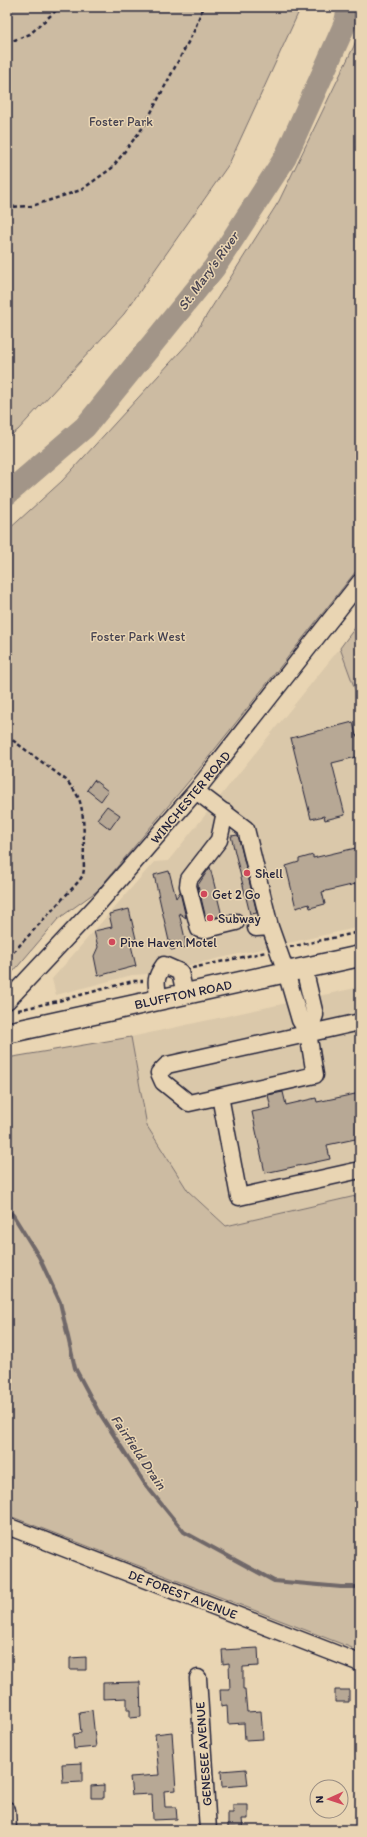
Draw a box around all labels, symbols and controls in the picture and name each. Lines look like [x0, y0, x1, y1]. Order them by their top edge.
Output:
park label: Foster Park [89, 114, 153, 129]
water label: St. Mary's River [174, 228, 243, 314]
park label: Foster Park West [91, 629, 185, 644]
street label: WINCHESTER ROAD [147, 748, 234, 847]
place label: Shell [255, 866, 283, 881]
marker: Shell [242, 868, 252, 878]
place label: Get 2 Go [212, 887, 261, 902]
marker: Get 2 Go [199, 889, 209, 899]
place label: Subway [218, 911, 261, 926]
marker: Subway [205, 913, 215, 923]
place label: Pine Haven Motel [120, 935, 217, 950]
marker: Pine Haven Motel [107, 937, 117, 947]
street label: BLUFFTON ROAD [133, 977, 233, 1012]
water label: Fairfield Drain [107, 1412, 170, 1493]
street label: DE FOREST AVENUE [126, 1567, 239, 1622]
street label: GENESEE AVENUE [192, 1701, 215, 1807]
north arrow [309, 1779, 349, 1819]
text: N [313, 1795, 326, 1804]

